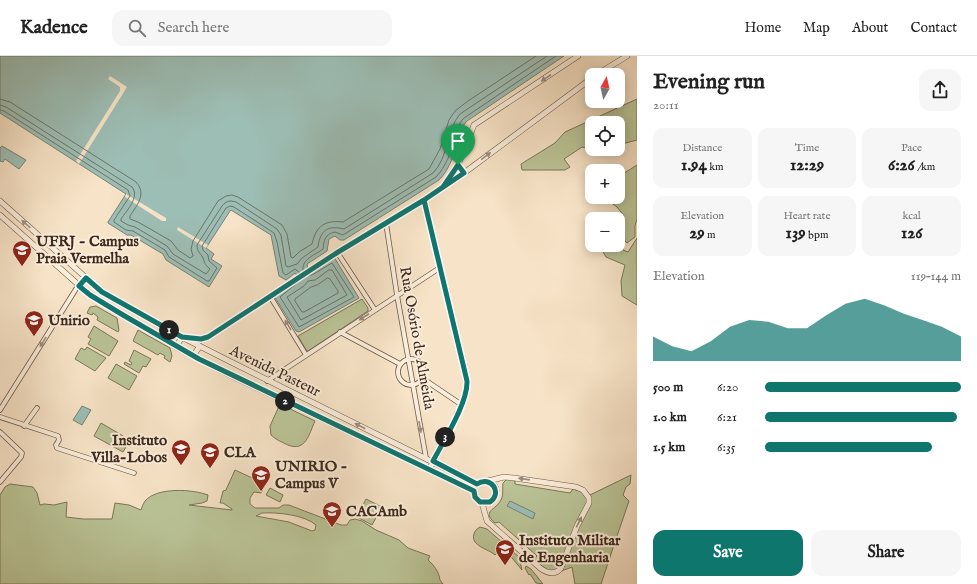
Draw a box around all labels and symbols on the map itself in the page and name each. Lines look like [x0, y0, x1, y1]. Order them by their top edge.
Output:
north arrow [585, 68, 625, 108]
one-way arrow [540, 74, 552, 81]
pin [441, 124, 475, 165]
one-way arrow [481, 152, 492, 161]
one-way arrow [20, 219, 31, 228]
place label: UFRJ - Campus Praia Vermelha [35, 232, 140, 268]
school or university icon: UFRJ - Campus Praia Vermelha [11, 239, 33, 267]
street label: Rua Osório de Almeida [395, 265, 439, 411]
school or university icon: Unirio [23, 309, 45, 337]
place label: Unirio [47, 311, 90, 330]
one-way arrow [359, 313, 369, 321]
one-way arrow [285, 319, 292, 331]
pin: 1 [159, 320, 179, 340]
one-way arrow [40, 336, 47, 348]
street label: Avenida Pasteur [226, 340, 324, 401]
pin: 2 [275, 391, 295, 411]
one-way arrow [417, 421, 423, 433]
one-way arrow [354, 423, 366, 429]
pin: 3 [435, 427, 455, 447]
place label: Instituto Villa-Lobos [90, 431, 168, 467]
school or university icon: Instituto Villa-Lobos [170, 438, 192, 466]
school or university icon: CLA [199, 441, 221, 469]
place label: CLA [224, 443, 256, 462]
place label: UNIRIO - Campus V [274, 457, 347, 493]
school or university icon: UNIRIO - Campus V [250, 464, 272, 492]
one-way arrow [518, 476, 530, 482]
school or university icon: CACAmb [321, 500, 343, 528]
place label: CACAmb [346, 502, 407, 521]
one-way arrow [576, 516, 583, 528]
place label: Instituto Militar de Engenharia [519, 531, 621, 567]
school or university icon: Instituto Militar de Engenharia [494, 538, 516, 566]

